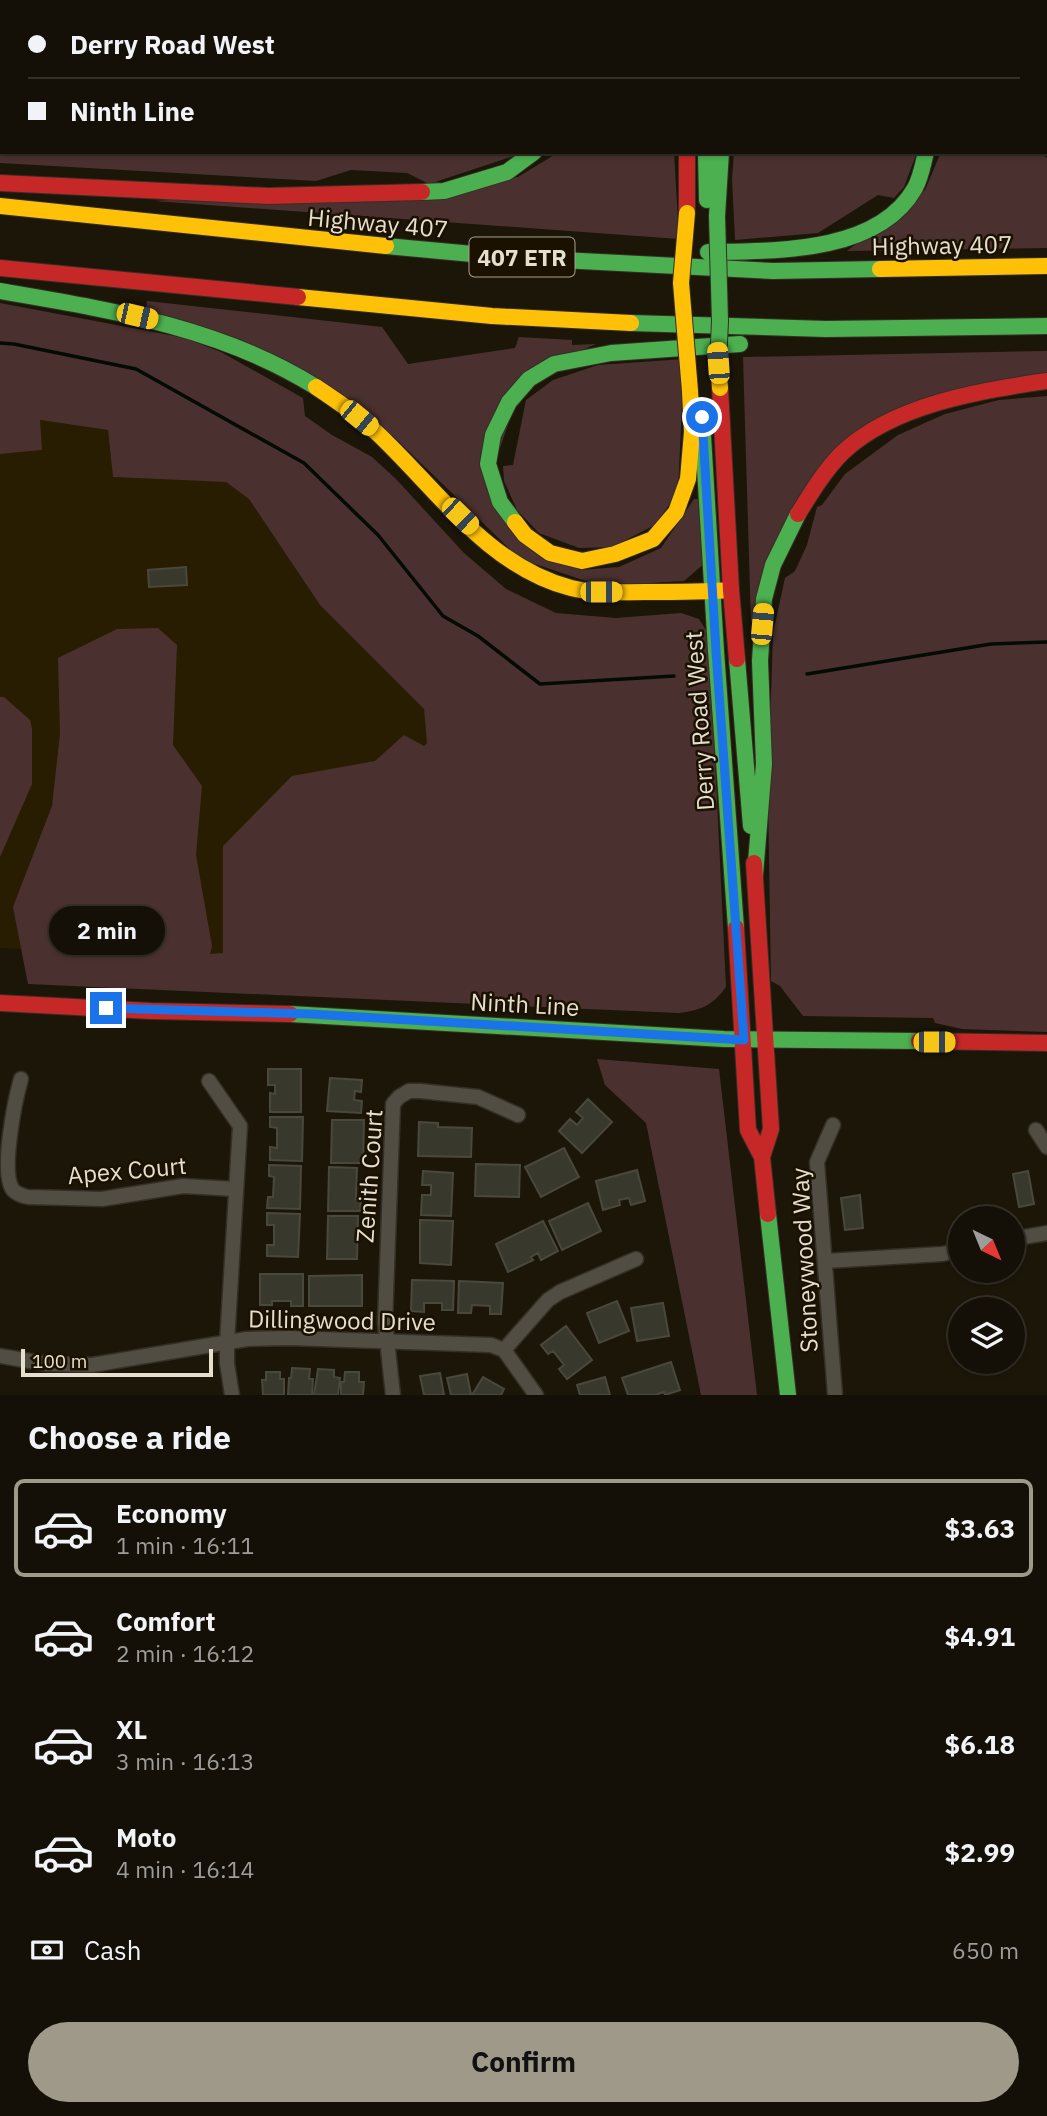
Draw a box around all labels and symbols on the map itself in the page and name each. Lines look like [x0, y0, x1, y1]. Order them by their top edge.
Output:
street label: Highway 407 [306, 201, 450, 245]
street label: Highway 407 [871, 228, 1013, 262]
road number: 407 ETR [470, 238, 574, 276]
car [115, 301, 160, 331]
car [707, 341, 730, 385]
car [337, 397, 382, 439]
route start [686, 401, 718, 433]
car [438, 494, 483, 538]
car [581, 582, 623, 603]
car [750, 602, 775, 646]
street label: Derry Road West [677, 630, 721, 812]
callout: 2 min [48, 906, 164, 956]
street label: Ninth Line [470, 985, 580, 1023]
route end [90, 992, 122, 1024]
car [914, 1032, 956, 1053]
street label: Zenith Court [348, 1108, 390, 1244]
street label: Apex Court [66, 1149, 188, 1191]
street label: Stoneywood Way [783, 1167, 825, 1353]
north arrow [948, 1206, 1026, 1283]
street label: Dillingwood Drive [248, 1302, 436, 1338]
scale bar [21, 1346, 214, 1378]

